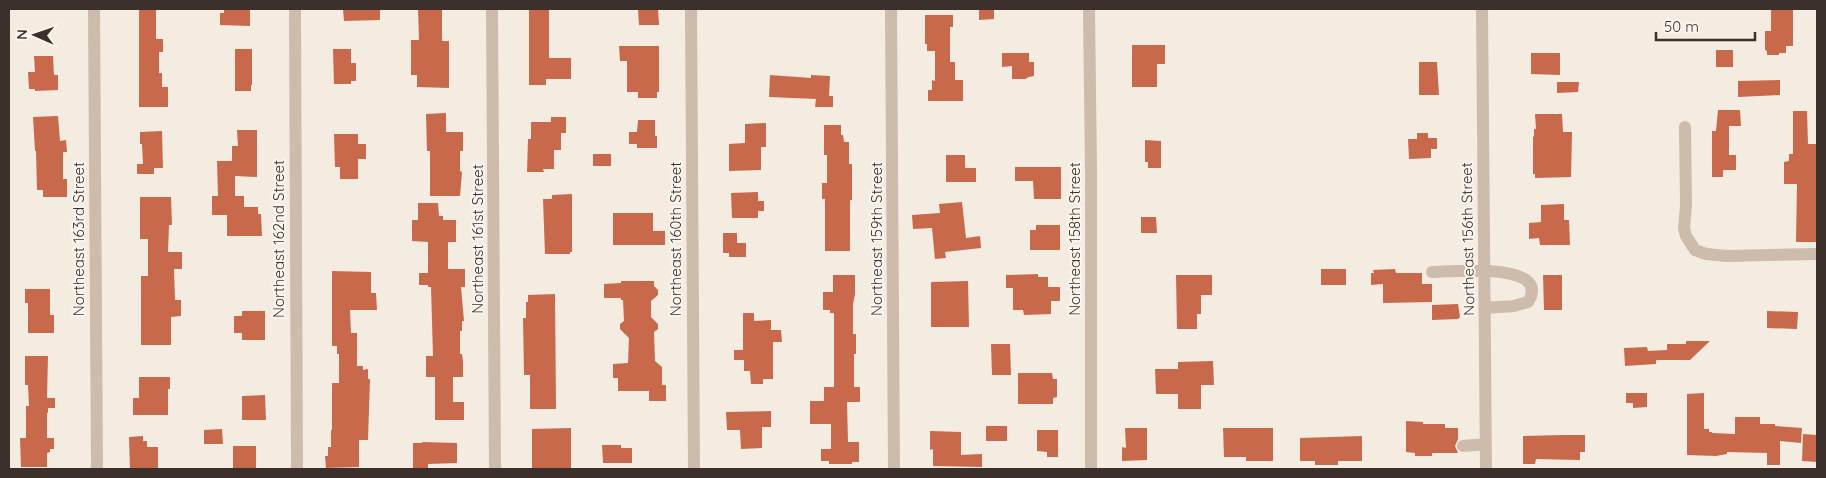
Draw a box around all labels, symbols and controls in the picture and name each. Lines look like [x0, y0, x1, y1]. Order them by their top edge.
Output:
north arrow [10, 10, 60, 60]
scale bar [1656, 10, 1755, 42]
text: 50 m [1664, 17, 1699, 36]
text: N [13, 29, 31, 40]
street label: Northeast 162nd Street [269, 160, 288, 318]
street label: Northeast 163rd Street [69, 162, 88, 316]
street label: Northeast 160th Street [666, 162, 685, 316]
street label: Northeast 159th Street [867, 162, 886, 316]
street label: Northeast 158th Street [1065, 162, 1084, 316]
street label: Northeast 156th Street [1457, 162, 1478, 316]
street label: Northeast 161st Street [468, 164, 487, 314]

